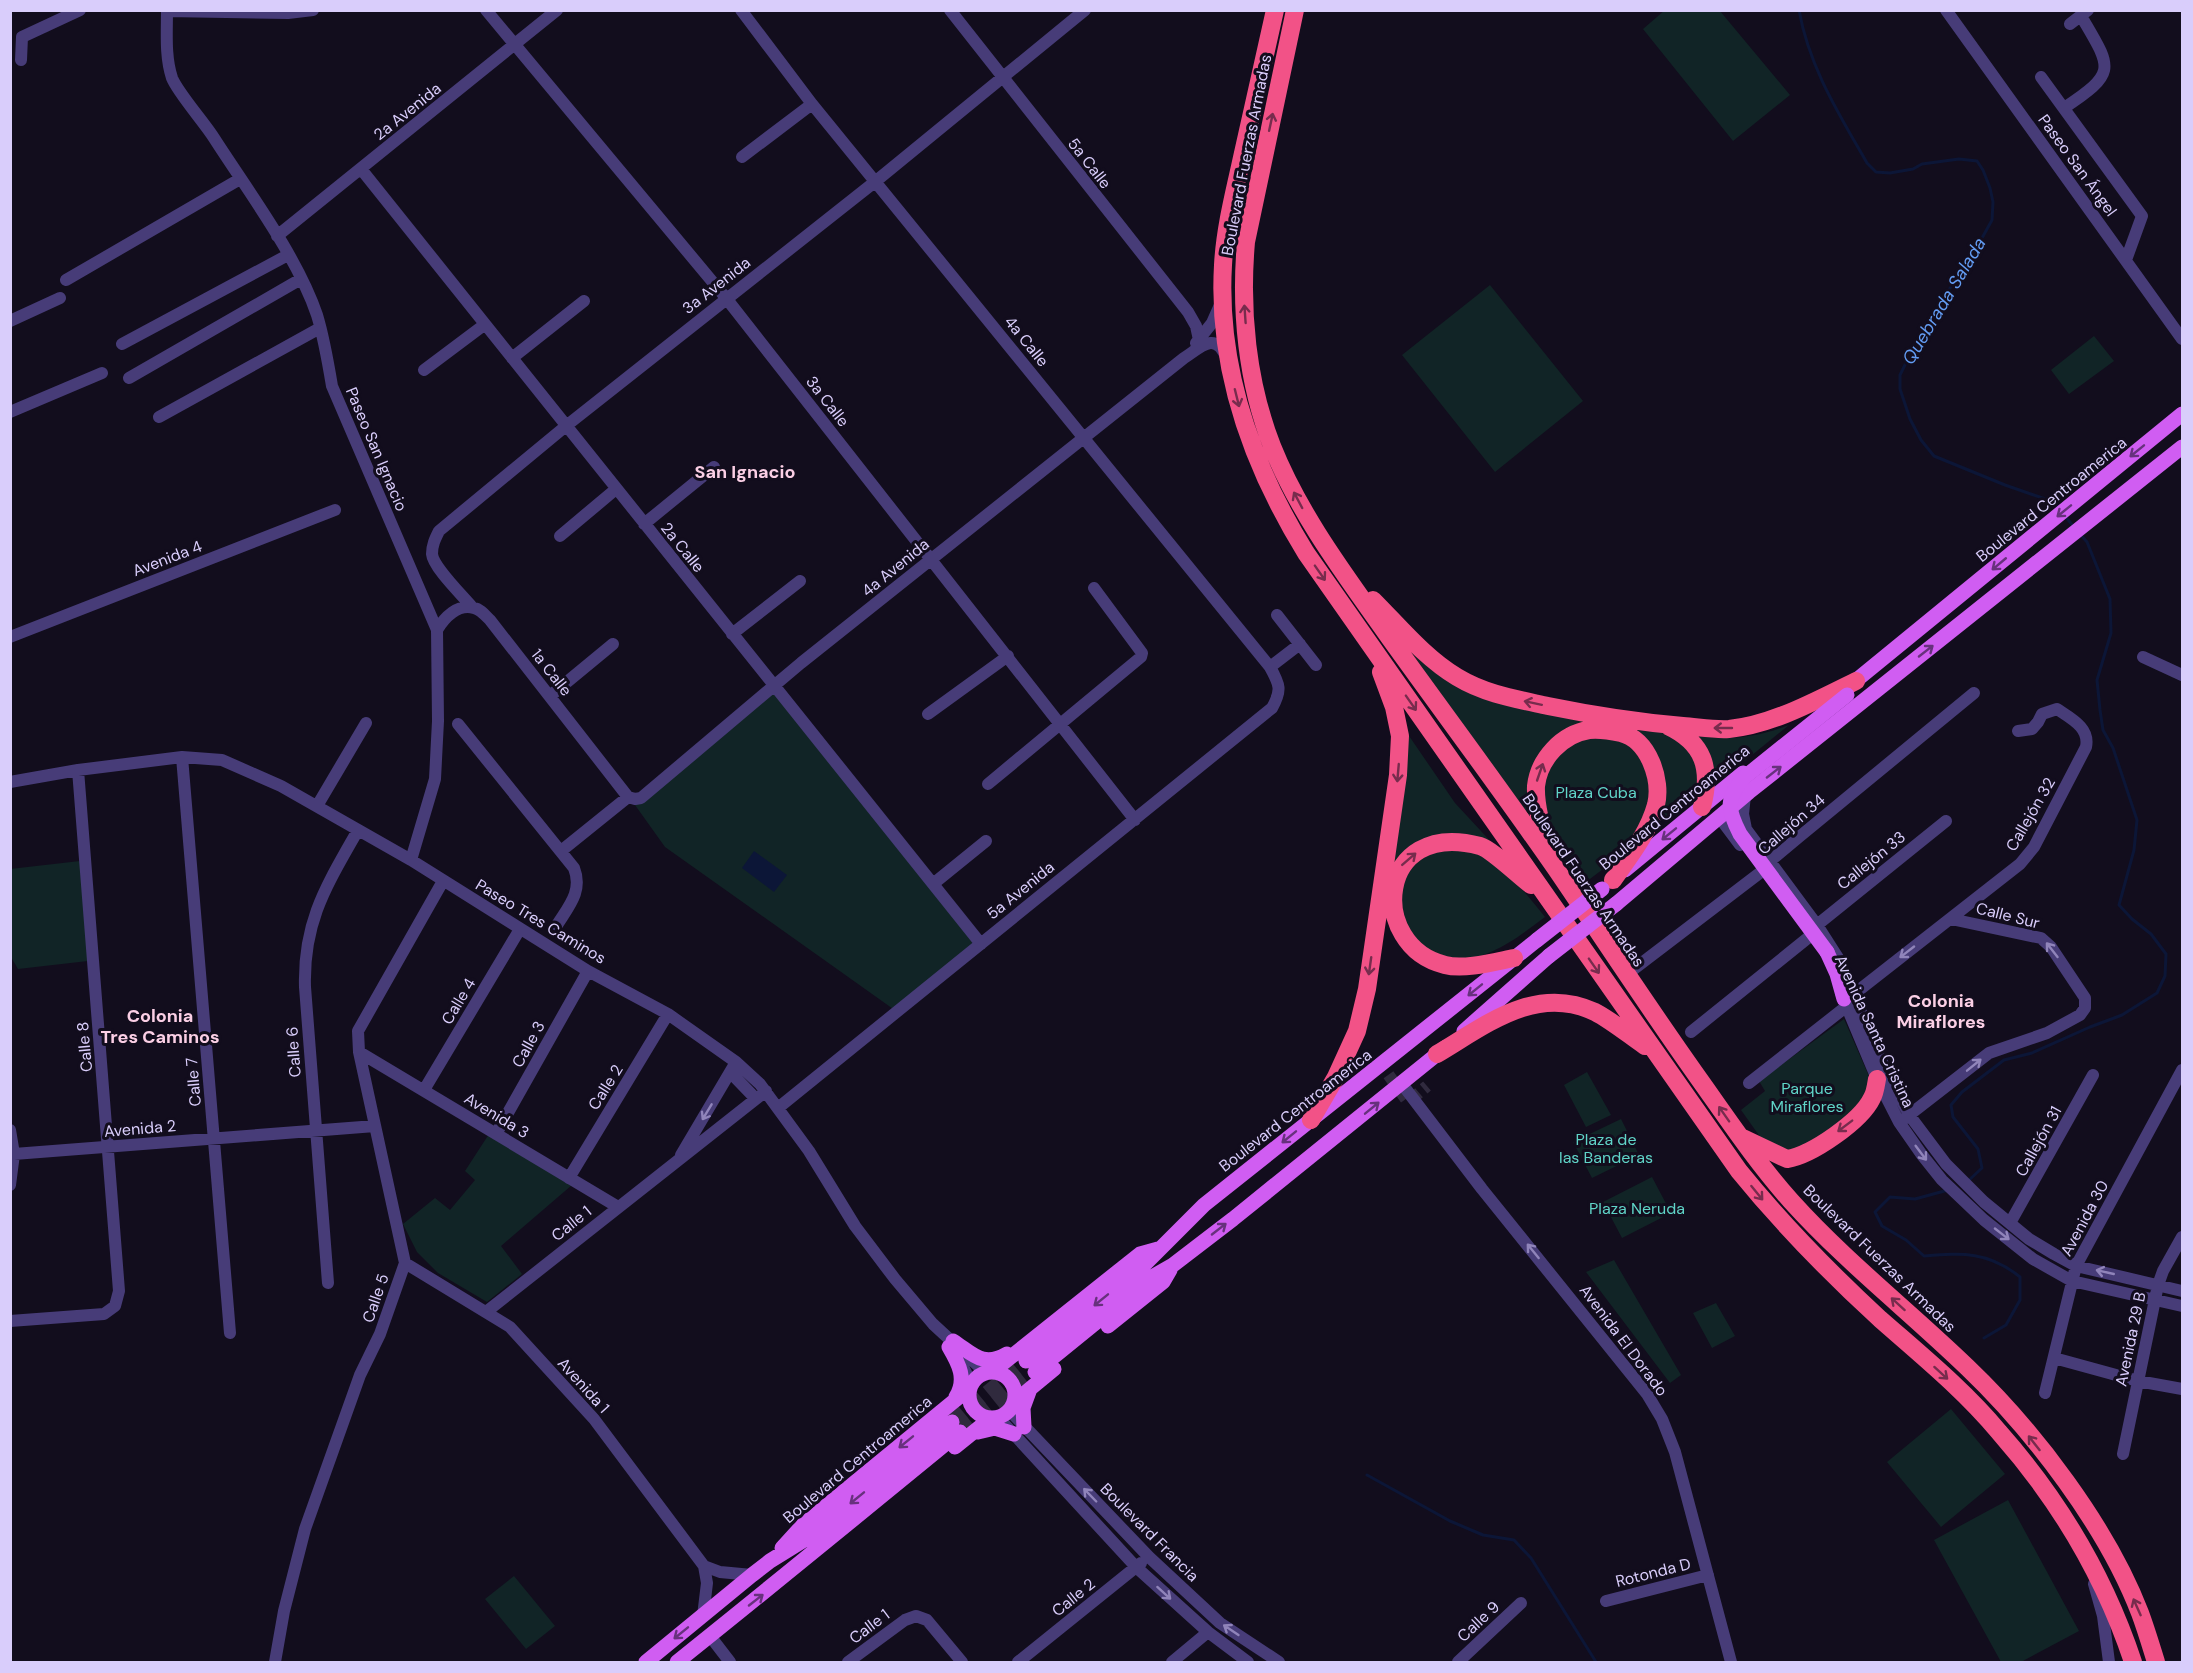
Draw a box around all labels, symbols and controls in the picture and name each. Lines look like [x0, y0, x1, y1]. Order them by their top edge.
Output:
street label: Boulevard Fuerzas Armadas [1217, 53, 1276, 258]
street label: 2a Avenida [369, 78, 445, 145]
street label: Paseo San Ángel [2034, 110, 2122, 220]
one-way arrow [1266, 113, 1277, 132]
street label: 5a Calle [1063, 134, 1116, 193]
water label: Quebrada Salada [1897, 233, 1991, 369]
street label: 3a Avenida [678, 252, 755, 319]
one-way arrow [1239, 305, 1250, 325]
street label: 4a Calle [1000, 312, 1053, 371]
street label: 3a Calle [801, 372, 854, 431]
street label: Paseo San Ignacio [341, 384, 412, 514]
one-way arrow [1232, 388, 1244, 407]
street label: Boulevard Centroamerica [1972, 432, 2131, 567]
one-way arrow [2129, 445, 2145, 458]
district label: San Ignacio [695, 460, 795, 484]
one-way arrow [1292, 492, 1304, 509]
one-way arrow [2056, 505, 2072, 518]
street label: 2a Calle [656, 518, 709, 577]
street label: 4a Avenida [857, 534, 934, 601]
street label: Avenida 4 [130, 536, 205, 581]
one-way arrow [1991, 558, 2007, 571]
one-way arrow [1314, 565, 1326, 581]
street label: 1a Calle [527, 644, 577, 700]
one-way arrow [1918, 644, 1934, 657]
one-way arrow [1405, 694, 1417, 710]
one-way arrow [1524, 697, 1543, 708]
one-way arrow [1713, 722, 1733, 734]
street label: Boulevard Centroamerica [1595, 740, 1754, 875]
one-way arrow [1392, 763, 1403, 783]
one-way arrow [1536, 763, 1547, 782]
one-way arrow [1766, 766, 1782, 779]
street label: Callejón 32 [2001, 774, 2060, 855]
park label: Plaza Cuba [1555, 782, 1637, 803]
street label: Callejón 34 [1753, 789, 1830, 859]
street label: Boulevard Fuerzas Armadas [1518, 790, 1649, 971]
street label: Callejón 33 [1833, 826, 1910, 894]
one-way arrow [1661, 828, 1677, 841]
one-way arrow [1401, 852, 1416, 866]
street label: 5a Avenida [982, 857, 1059, 924]
street label: Paseo Tres Caminos [472, 874, 610, 969]
street label: Calle Sur [1974, 897, 2042, 934]
one-way arrow [2045, 942, 2058, 958]
one-way arrow [1900, 946, 1916, 959]
street label: Avenida Santa Cristina [1830, 951, 1919, 1111]
one-way arrow [1364, 956, 1375, 976]
one-way arrow [1588, 957, 1600, 974]
street label: Calle 4 [436, 974, 481, 1028]
one-way arrow [1468, 983, 1483, 997]
district label: Colonia Miraflores [1897, 989, 1985, 1034]
district label: Colonia Tres Caminos [100, 1004, 220, 1049]
street label: Calle 3 [507, 1017, 550, 1071]
street label: Calle 8 [72, 1021, 97, 1073]
street label: Calle 6 [281, 1026, 306, 1078]
street label: Boulevard Centroamerica [1215, 1044, 1376, 1177]
street label: Calle 7 [181, 1057, 206, 1107]
one-way arrow [1966, 1058, 1982, 1071]
street label: Calle 2 [583, 1061, 628, 1114]
park label: Parque Miraflores [1770, 1078, 1844, 1117]
street label: Avenida 3 [460, 1088, 533, 1143]
one-way arrow [1364, 1101, 1380, 1114]
street label: Callejón 31 [2010, 1102, 2066, 1180]
one-way arrow [700, 1103, 712, 1120]
one-way arrow [1718, 1107, 1730, 1123]
street label: Avenida 2 [103, 1115, 177, 1142]
one-way arrow [1838, 1120, 1854, 1133]
park label: Plaza de las Banderas [1559, 1129, 1653, 1168]
one-way arrow [1282, 1130, 1297, 1144]
one-way arrow [1915, 1145, 1927, 1161]
street label: Avenida 30 [2056, 1176, 2113, 1260]
street label: Boulevard Fuerzas Armadas [1799, 1180, 1961, 1337]
one-way arrow [1750, 1185, 1763, 1201]
park label: Plaza Neruda [1589, 1198, 1685, 1219]
street label: Calle 1 [547, 1201, 596, 1246]
one-way arrow [1211, 1223, 1227, 1236]
one-way arrow [1993, 1228, 2009, 1241]
one-way arrow [1526, 1243, 1539, 1259]
one-way arrow [2096, 1266, 2115, 1278]
street label: Calle 5 [357, 1271, 394, 1325]
street label: Avenida El Dorado [1575, 1280, 1672, 1400]
street label: Avenida 29 B [2110, 1290, 2151, 1388]
one-way arrow [1093, 1294, 1109, 1307]
one-way arrow [1891, 1297, 1906, 1311]
street label: Avenida 1 [553, 1353, 614, 1418]
one-way arrow [1933, 1366, 1948, 1380]
street label: Boulevard Centroamerica [779, 1391, 936, 1528]
one-way arrow [898, 1435, 914, 1448]
one-way arrow [2028, 1435, 2041, 1451]
street label: Boulevard Francia [1096, 1478, 1204, 1586]
one-way arrow [1083, 1488, 1097, 1503]
one-way arrow [849, 1492, 865, 1505]
street label: Rotonda D [1613, 1553, 1693, 1592]
street label: Calle 2 [1047, 1574, 1099, 1621]
one-way arrow [1156, 1586, 1171, 1600]
one-way arrow [748, 1593, 764, 1606]
street label: Calle 9 [1453, 1596, 1504, 1646]
one-way arrow [2131, 1599, 2142, 1617]
street label: Calle 1 [845, 1604, 894, 1649]
one-way arrow [1223, 1624, 1239, 1636]
one-way arrow [674, 1627, 690, 1640]

